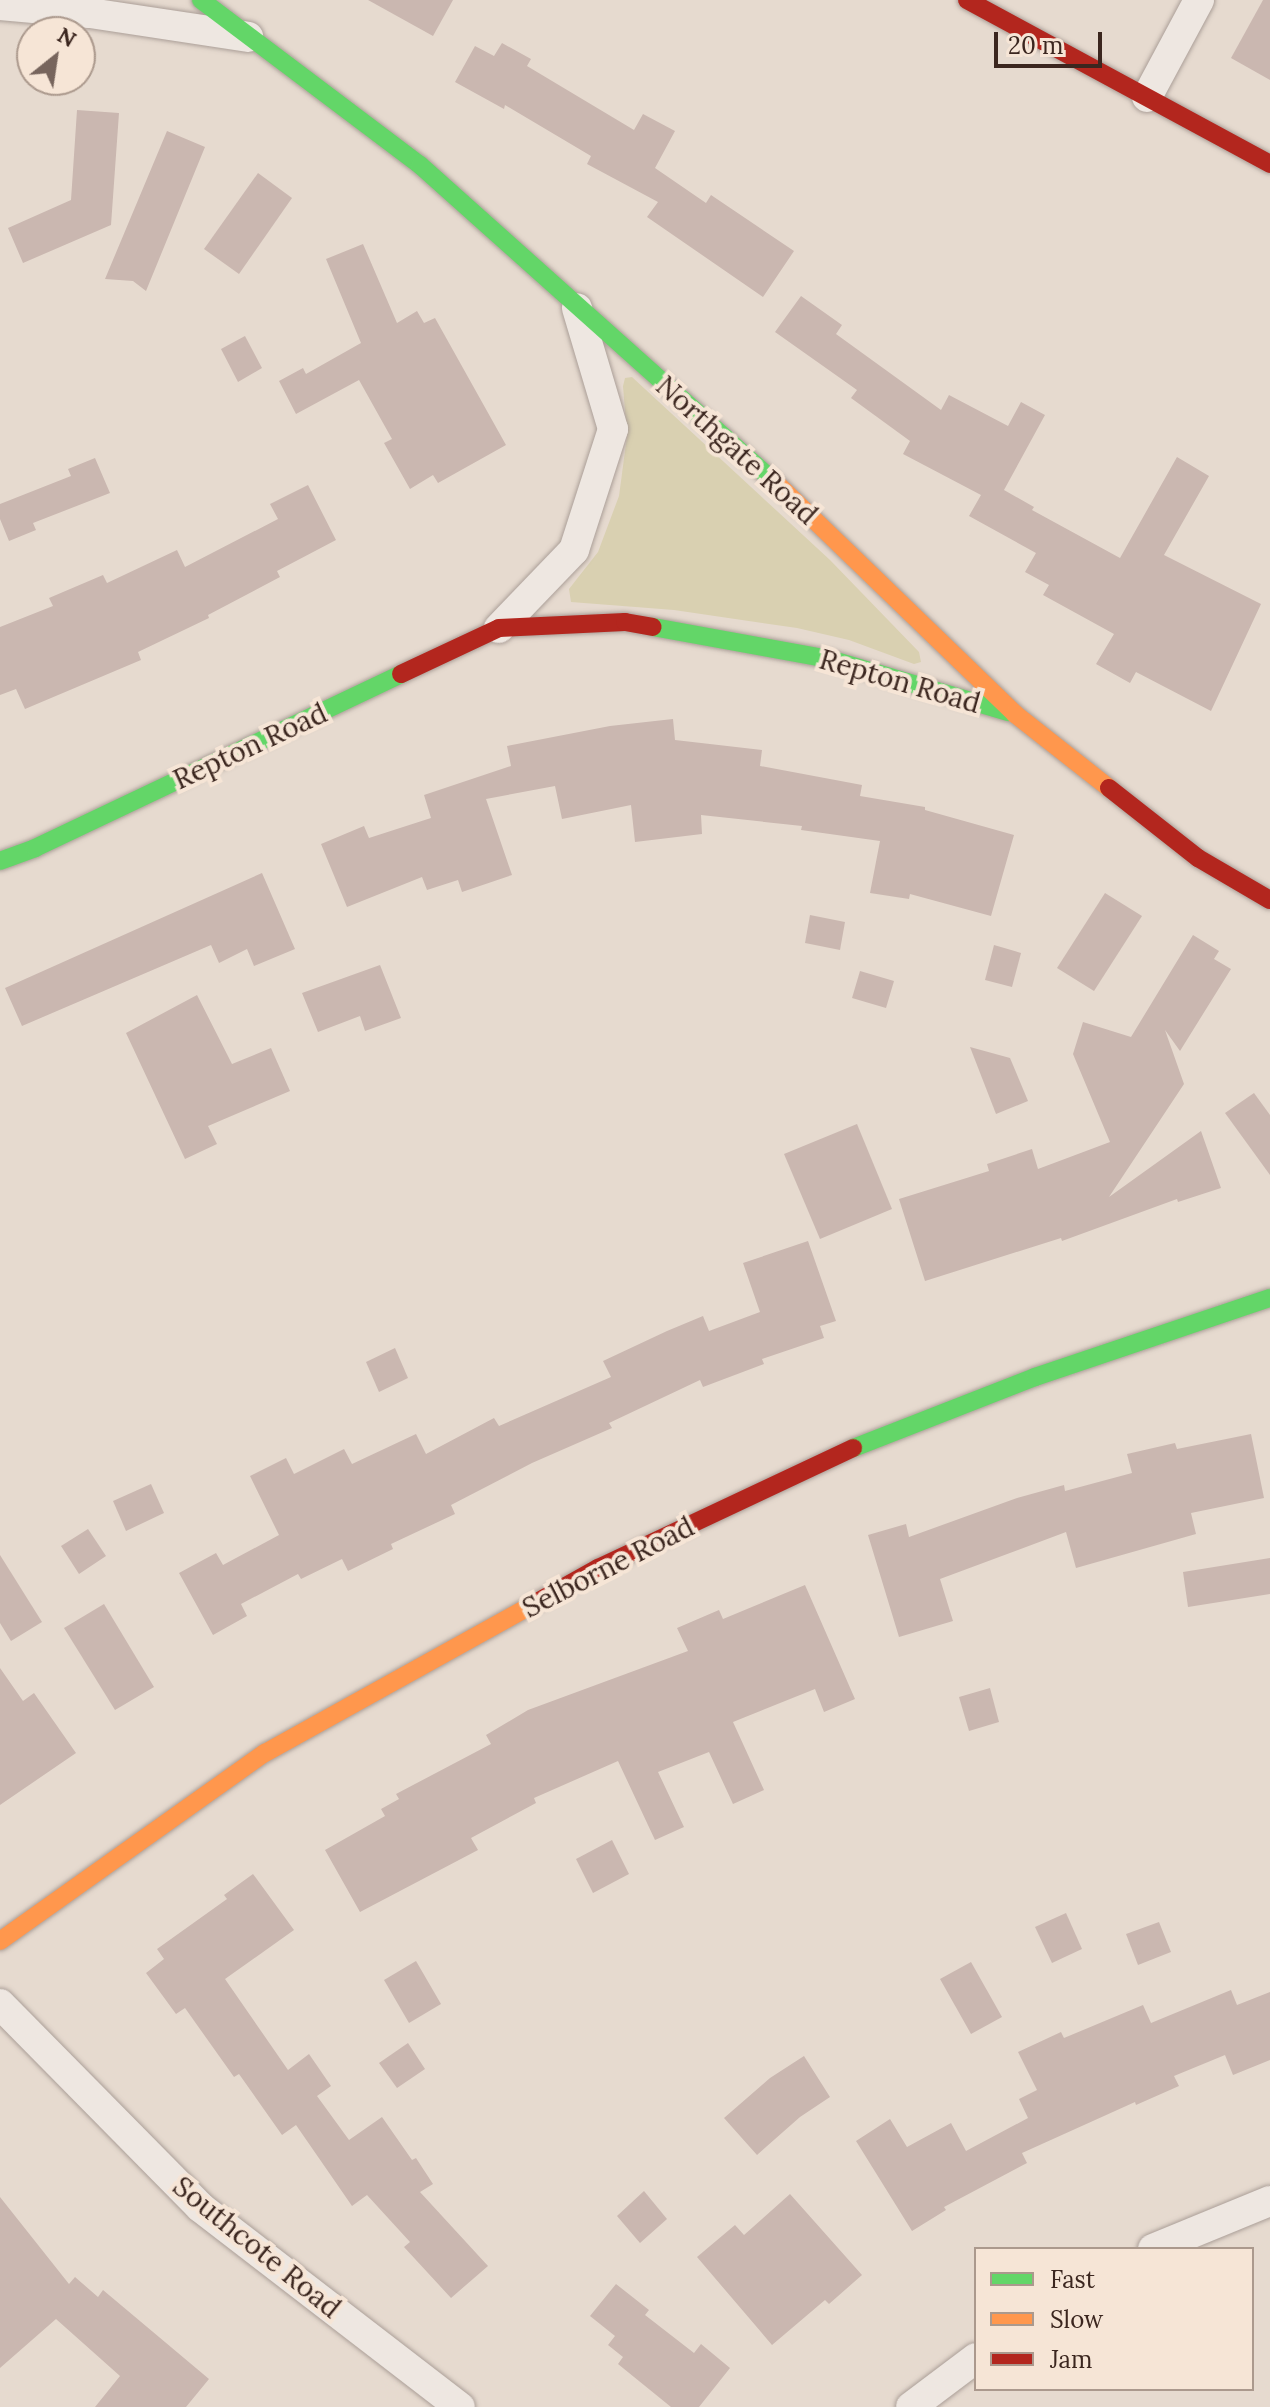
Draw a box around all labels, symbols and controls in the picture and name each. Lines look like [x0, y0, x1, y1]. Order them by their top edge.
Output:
north arrow [16, 16, 96, 96]
scale bar [998, 16, 1106, 66]
text: N [53, 21, 81, 53]
text: 20 m [1008, 30, 1064, 61]
street label: Northgate Road [649, 369, 825, 531]
street label: Repton Road [816, 642, 984, 720]
street label: Repton Road [168, 696, 332, 796]
street label: Selborne Road [517, 1509, 699, 1625]
street label: Southcote Road [166, 2169, 348, 2325]
legend [974, 2247, 1254, 2391]
text: Fast [1050, 2264, 1095, 2295]
text: Slow [1050, 2304, 1103, 2335]
text: Jam [1050, 2344, 1092, 2375]

